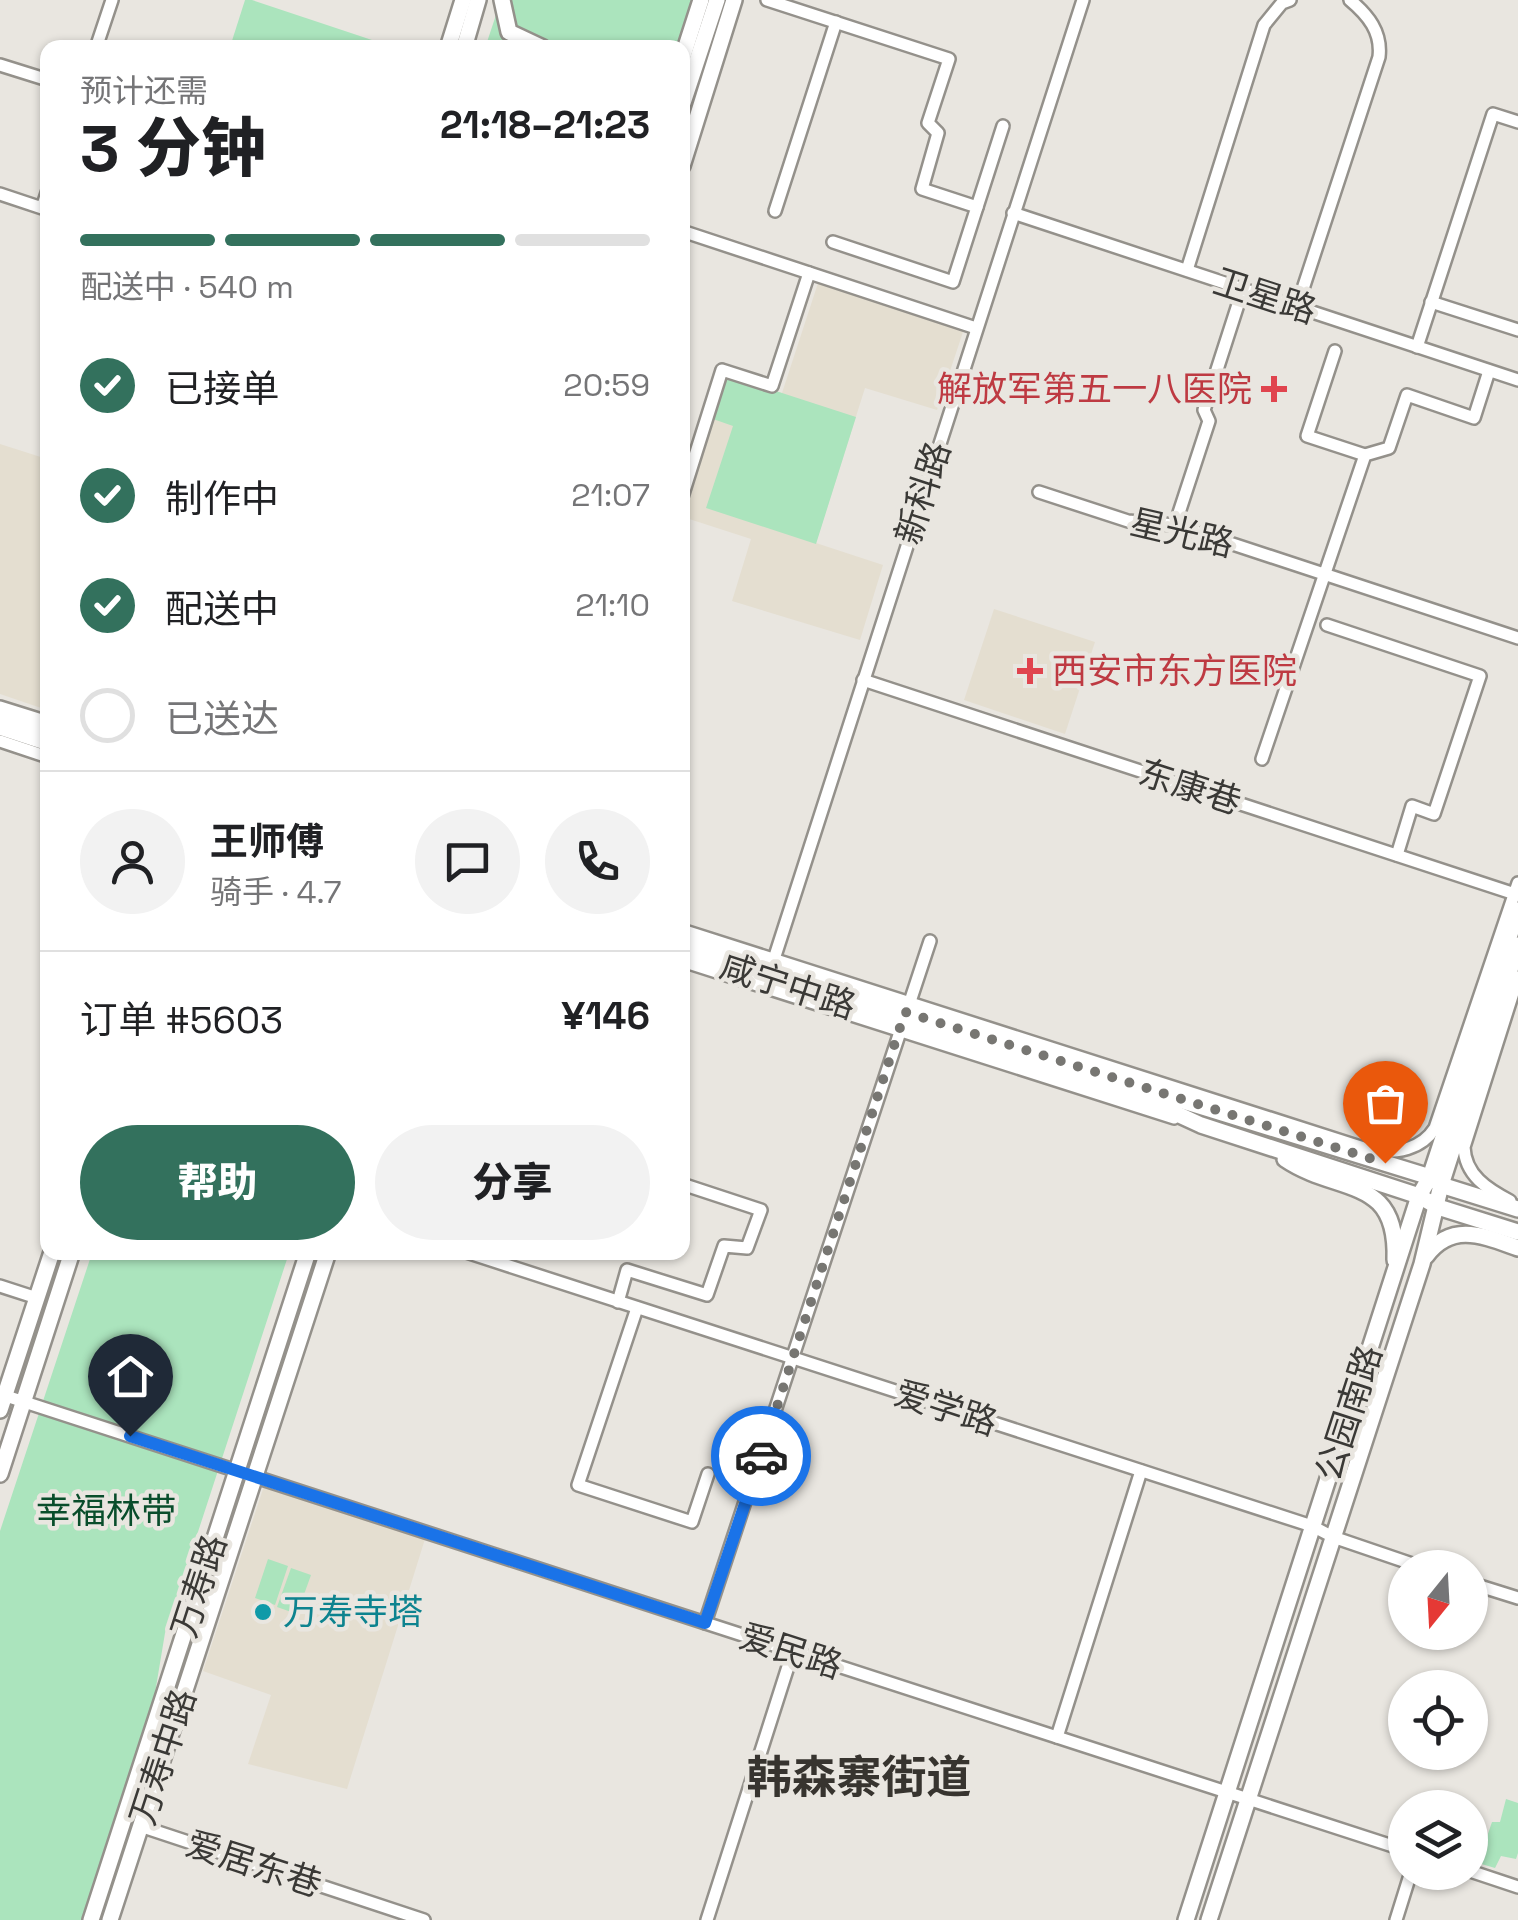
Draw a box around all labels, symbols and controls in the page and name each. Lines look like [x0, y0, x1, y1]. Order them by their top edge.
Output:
text: 预计还需 [80, 71, 208, 111]
text: 21:18–21:23 [440, 101, 650, 149]
text: 3 分钟 [80, 107, 266, 190]
street label: 卫星路 [1208, 259, 1322, 333]
text: 配送中 · 540 m [80, 267, 294, 307]
icon: check [80, 358, 135, 413]
text: 已接单 [165, 365, 279, 413]
text: 20:59 [563, 365, 650, 405]
place label: 解放军第五一八医院 [937, 367, 1252, 411]
marker: 解放军第五一八医院 [1261, 376, 1287, 402]
street label: 新科路 [886, 436, 960, 550]
icon: check [80, 468, 135, 523]
text: 制作中 [165, 475, 279, 523]
text: 21:07 [571, 475, 650, 515]
street label: 星光路 [1126, 500, 1238, 566]
icon: check [80, 578, 135, 633]
text: 配送中 [165, 585, 279, 633]
text: 21:10 [575, 585, 650, 625]
place label: 西安市东方医院 [1052, 649, 1297, 693]
marker: 西安市东方医院 [1017, 658, 1043, 684]
text: 已送达 [165, 695, 279, 743]
street label: 东康巷 [1133, 750, 1247, 824]
button: person [80, 809, 185, 914]
button: chat [415, 809, 520, 914]
button: phone [545, 809, 650, 914]
text: 王师傅 [210, 818, 324, 866]
text: 骑手 · 4.7 [210, 872, 341, 912]
street label: 咸宁中路 [715, 943, 861, 1029]
text: ¥146 [562, 992, 650, 1040]
text: 订单 #5603 [80, 996, 283, 1044]
pin [1343, 1061, 1428, 1164]
icon: bag [1358, 1076, 1413, 1131]
button: 帮助 [80, 1125, 355, 1240]
button: 分享 [375, 1125, 650, 1240]
pin [88, 1334, 173, 1437]
street label: 公园南路 [1306, 1340, 1392, 1486]
icon: home [103, 1349, 158, 1404]
street label: 爱学路 [889, 1371, 1003, 1445]
courier [711, 1406, 811, 1506]
icon: car [734, 1429, 789, 1484]
park label: 幸福林带 [36, 1489, 176, 1533]
street label: 万寿路 [162, 1529, 236, 1643]
north arrow [1388, 1550, 1488, 1650]
map controls [1388, 1550, 1488, 1890]
place label: 万寿寺塔 [283, 1590, 423, 1634]
marker: 万寿寺塔 [252, 1601, 274, 1623]
street label: 爱民路 [734, 1614, 848, 1688]
button: locate [1388, 1670, 1488, 1770]
street label: 万寿中路 [120, 1684, 206, 1830]
district label: 韩森寨街道 [746, 1749, 972, 1806]
button: layers [1388, 1790, 1488, 1890]
street label: 爱居东巷 [181, 1821, 327, 1907]

